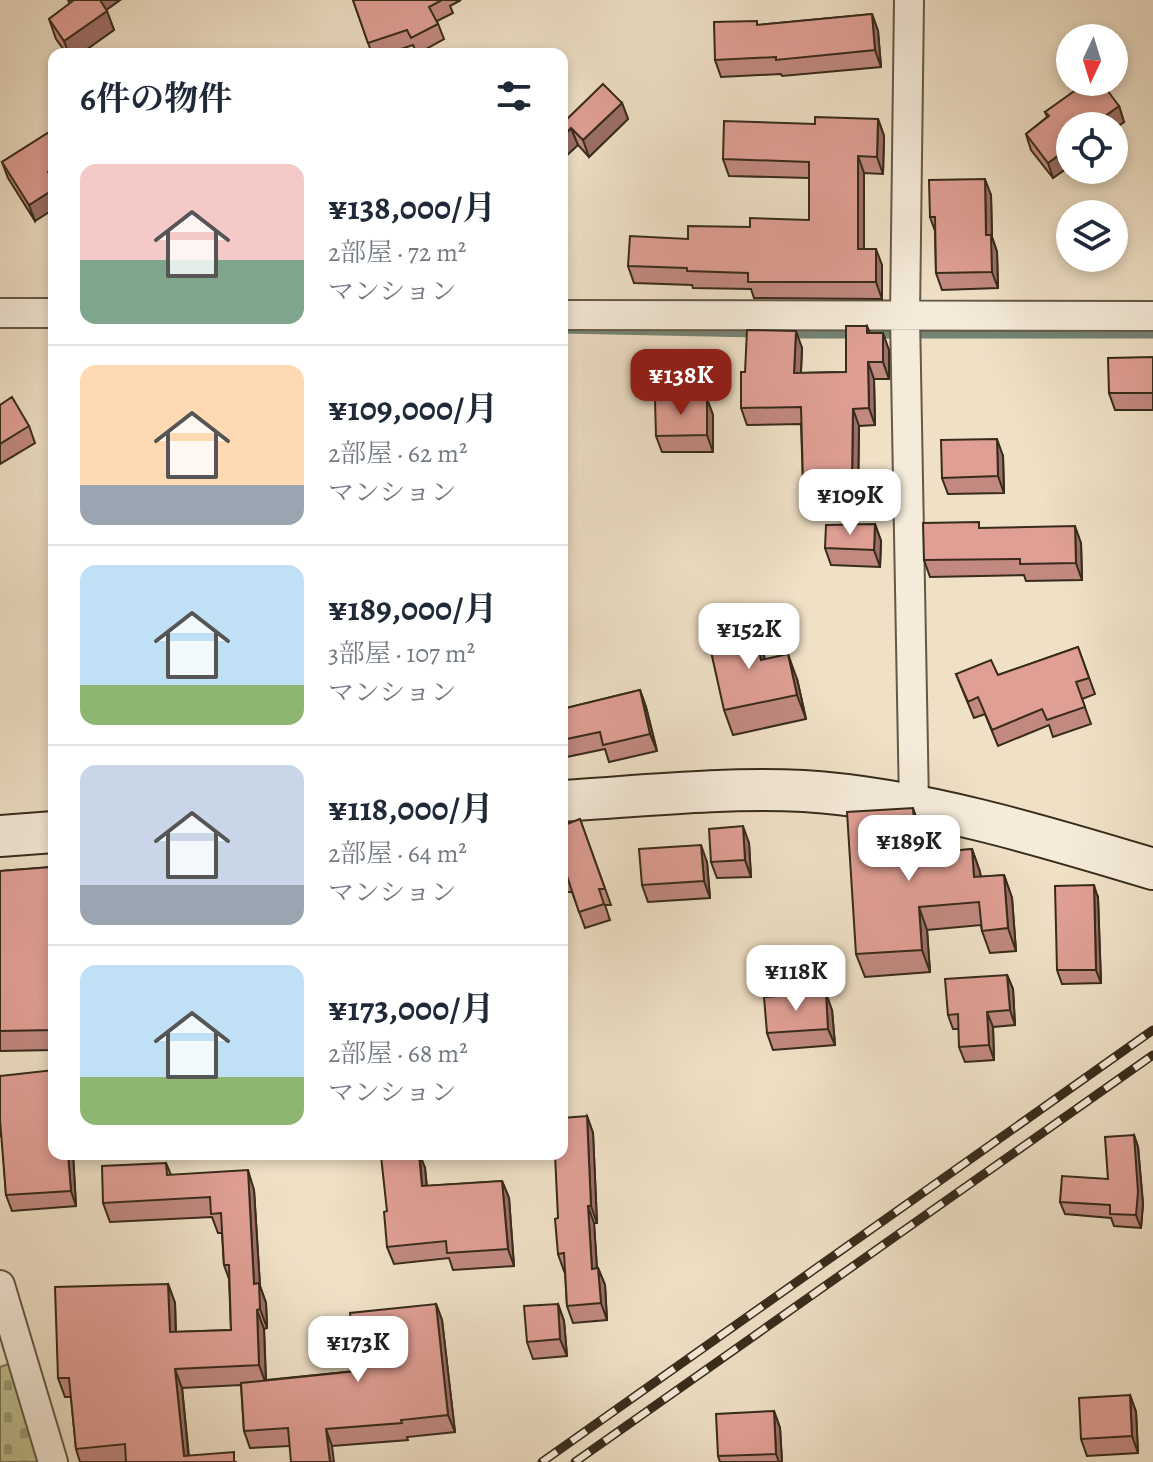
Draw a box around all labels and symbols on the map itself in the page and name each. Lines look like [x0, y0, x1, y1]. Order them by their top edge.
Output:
north arrow [1056, 24, 1128, 96]
pin: ¥138K [625, 349, 737, 417]
pin: ¥109K [794, 469, 906, 537]
pin: ¥152K [693, 603, 805, 671]
pin: ¥189K [853, 815, 965, 883]
pin: ¥118K [740, 945, 852, 1013]
pin: ¥173K [302, 1316, 414, 1384]

